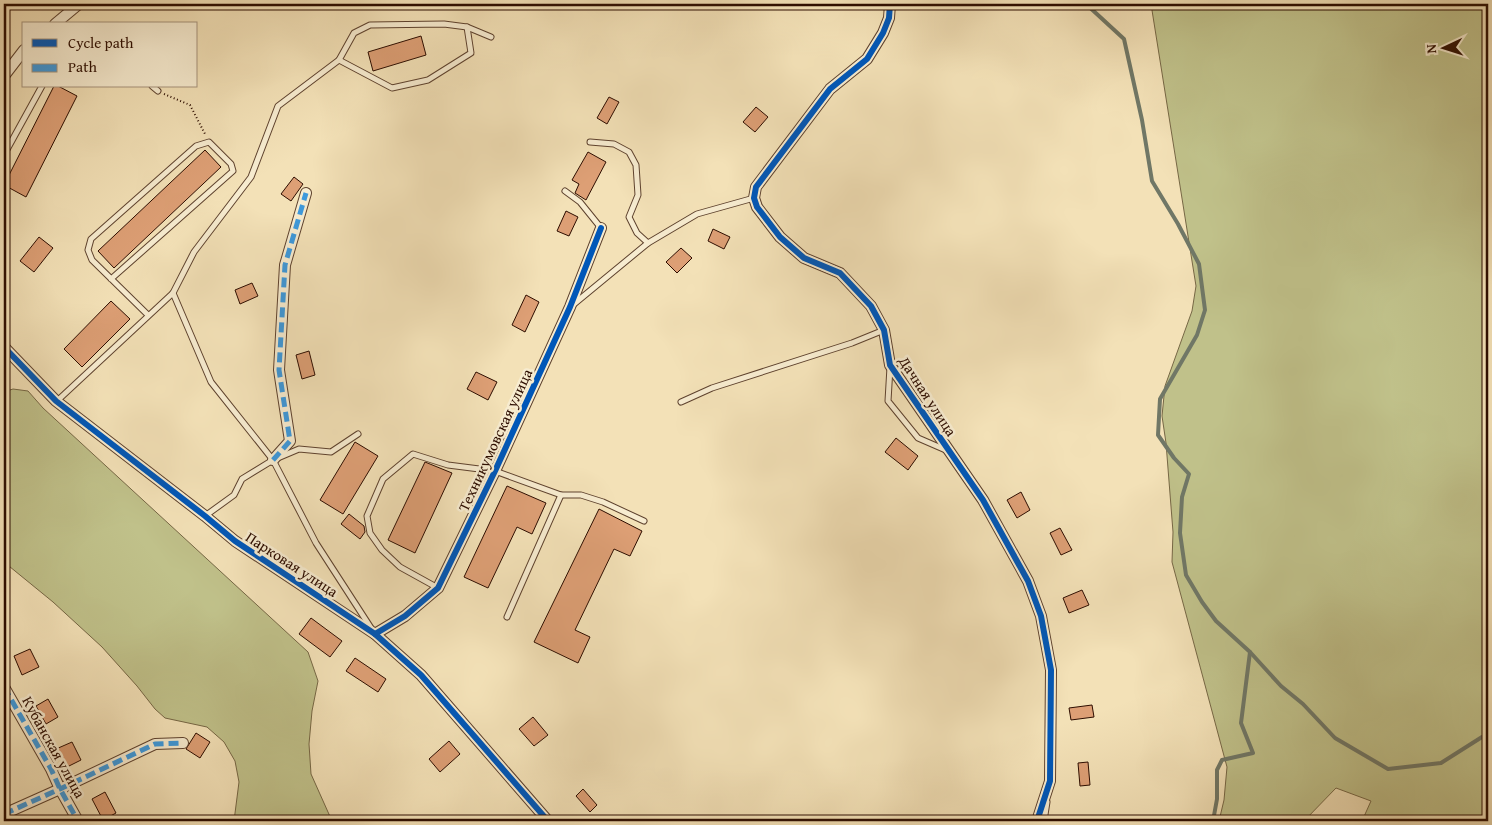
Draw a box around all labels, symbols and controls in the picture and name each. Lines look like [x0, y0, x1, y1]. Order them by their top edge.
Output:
legend [22, 22, 198, 88]
north arrow [1420, 22, 1470, 72]
text: Cycle path [68, 32, 134, 53]
text: N [1421, 43, 1441, 54]
text: Path [68, 56, 97, 77]
street label: Дачная улица [894, 351, 962, 441]
street label: Техникумовская улица [453, 365, 538, 515]
street label: Парковая улица [242, 526, 343, 602]
street label: Кубанская улица [17, 692, 91, 802]

